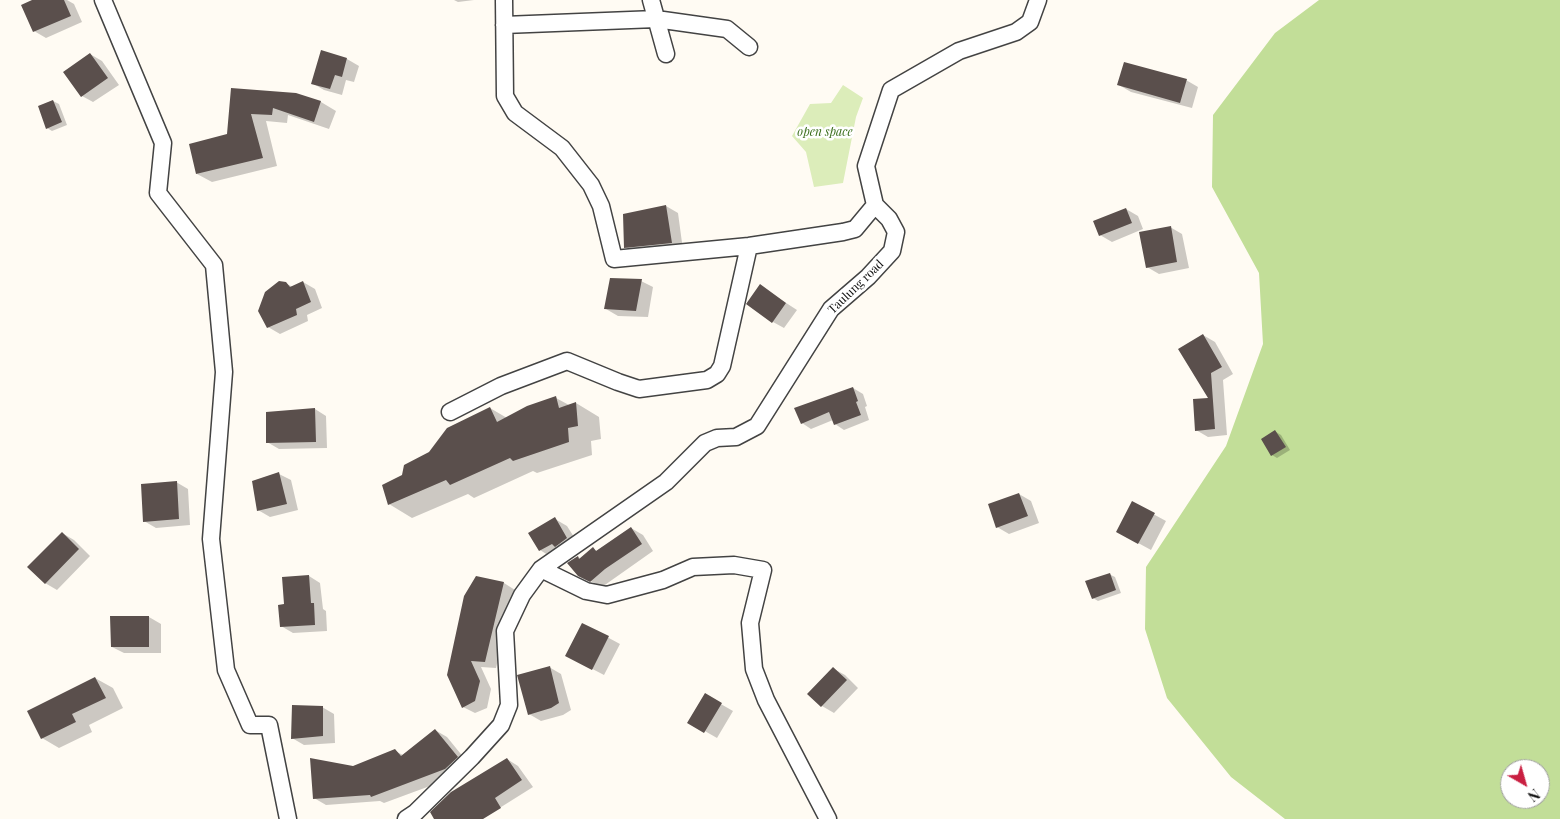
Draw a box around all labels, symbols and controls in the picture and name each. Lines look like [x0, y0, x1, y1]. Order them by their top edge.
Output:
park label: open space [797, 125, 853, 139]
street label: Taulung road [825, 257, 887, 317]
north arrow [1500, 759, 1550, 809]
text: N [1524, 785, 1544, 806]

